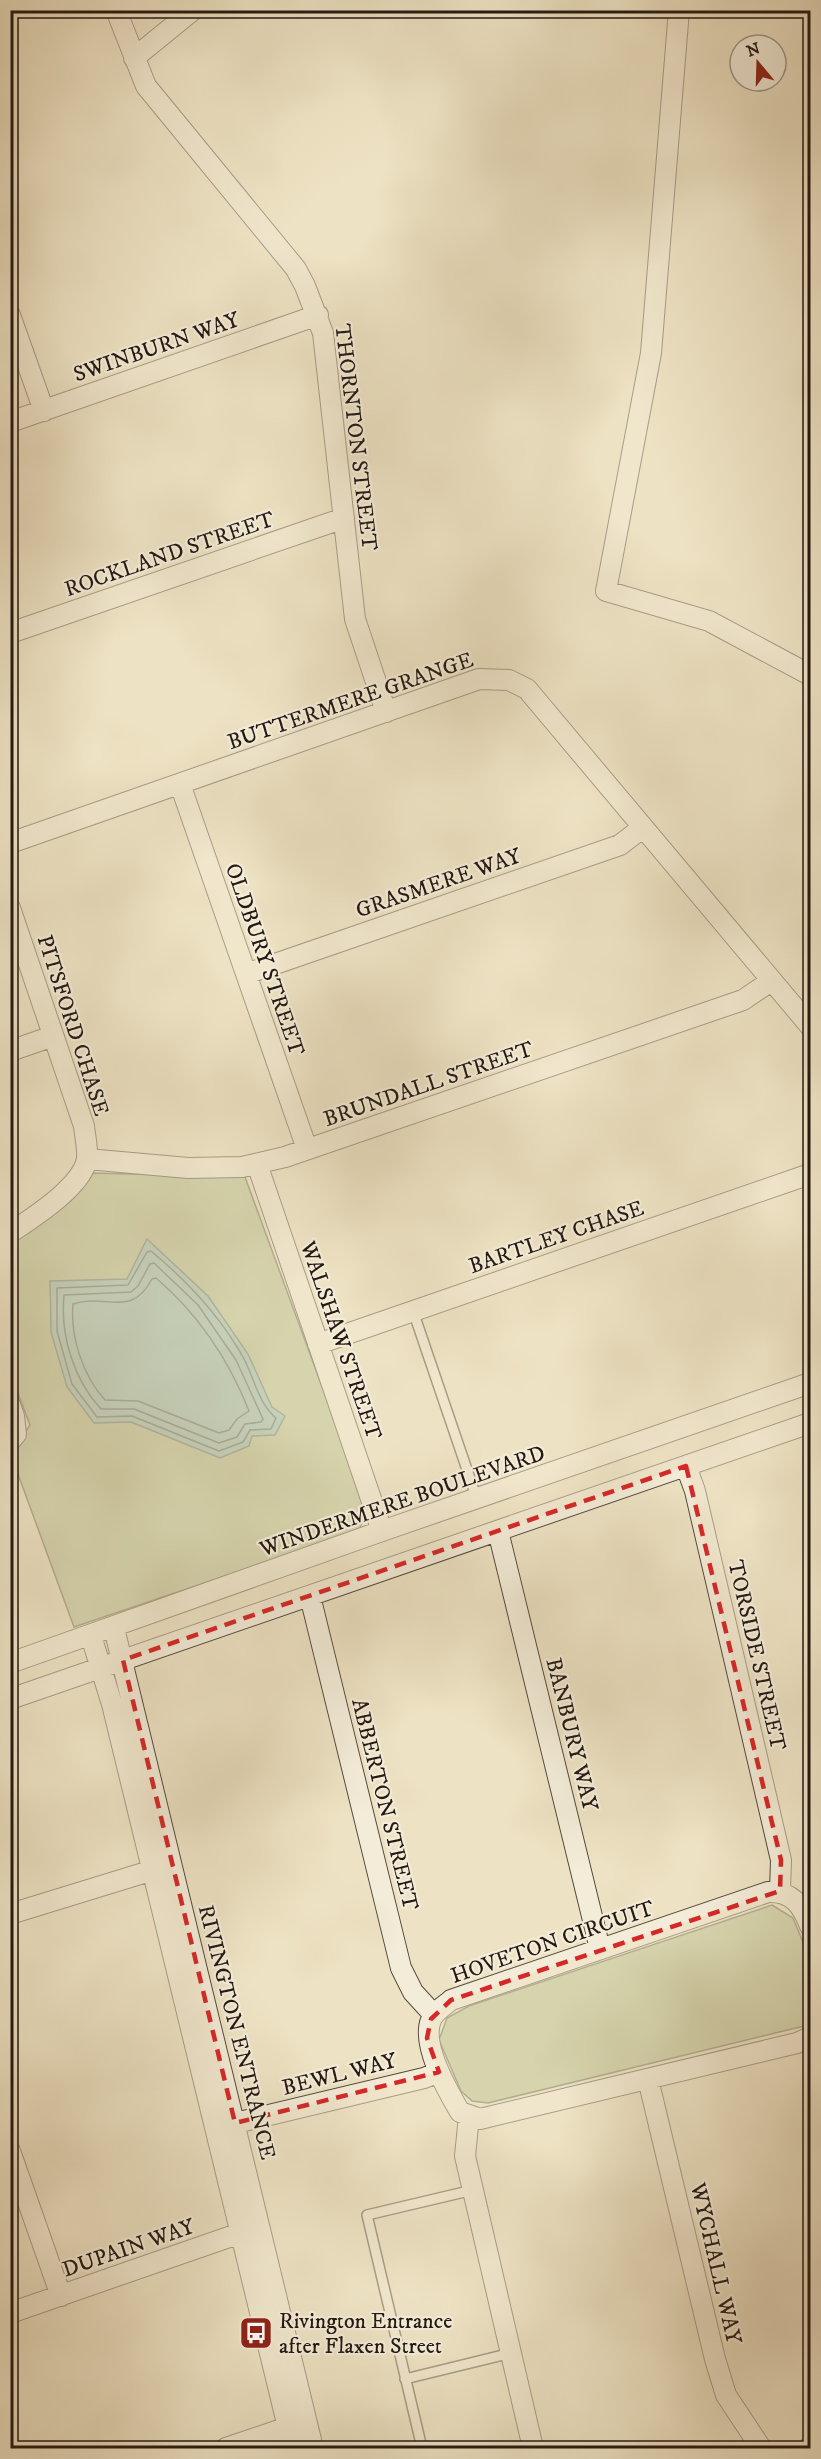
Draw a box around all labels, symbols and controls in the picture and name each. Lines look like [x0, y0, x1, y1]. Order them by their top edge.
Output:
north arrow [728, 33, 788, 93]
text: N [744, 38, 763, 61]
street label: SWINBURN WAY [70, 306, 244, 388]
street label: THORNTON STREET [328, 322, 383, 552]
street label: ROCKLAND STREET [61, 506, 278, 603]
street label: BUTTERMERE GRANGE [224, 647, 477, 756]
street label: GRASMERE WAY [352, 842, 526, 924]
street label: OLDBURY STREET [219, 860, 310, 1060]
street label: PITSFORD CHASE [31, 931, 115, 1119]
street label: BRUNDALL STREET [320, 1036, 537, 1133]
street label: BARTLEY CHASE [465, 1195, 648, 1280]
street label: WALSHAW STREET [294, 1237, 387, 1444]
street label: WINDERMERE BOULEVARD [255, 1440, 549, 1563]
street label: TORSIDE STREET [722, 1558, 792, 1753]
street label: BANBURY WAY [539, 1655, 604, 1815]
street label: ABBERTON STREET [345, 1696, 424, 1913]
street label: HOVETON CIRCUIT [447, 1895, 658, 1990]
street label: RIVINGTON ENTRANCE [192, 1902, 281, 2163]
street label: BEWL WAY [279, 2047, 401, 2102]
street label: WYCHALL WAY [684, 2179, 747, 2348]
street label: DUPAIN WAY [59, 2213, 199, 2284]
place label: Rivington Entrance after Flaxen Street [279, 2308, 452, 2360]
bus stop icon: Rivington Entrance after Flaxen Street [238, 2315, 274, 2351]

